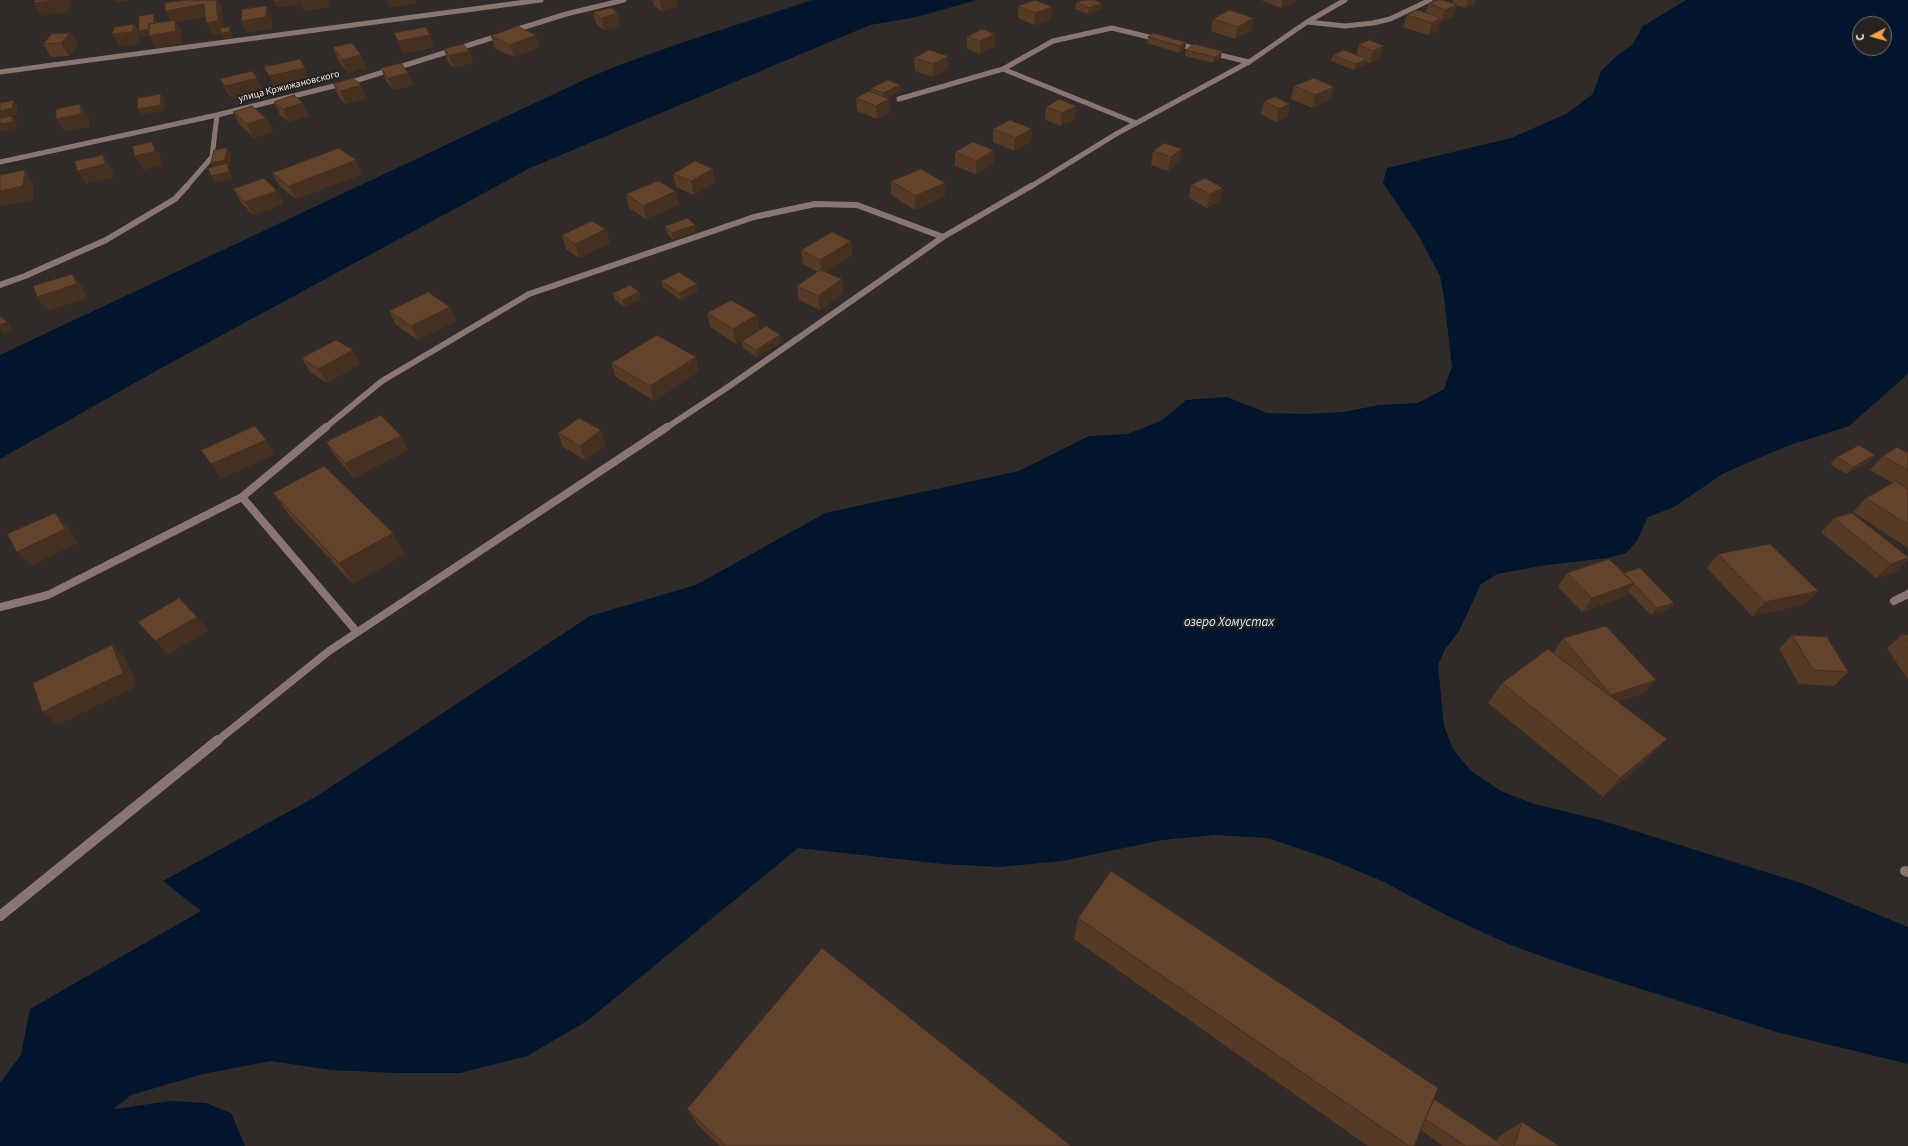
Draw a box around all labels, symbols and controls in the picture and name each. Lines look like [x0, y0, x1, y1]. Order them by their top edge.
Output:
north arrow [1852, 16, 1892, 56]
text: С [1853, 33, 1868, 41]
street label: улица Кржижановского [237, 69, 341, 105]
water label: озеро Хомустах [1184, 615, 1274, 631]

